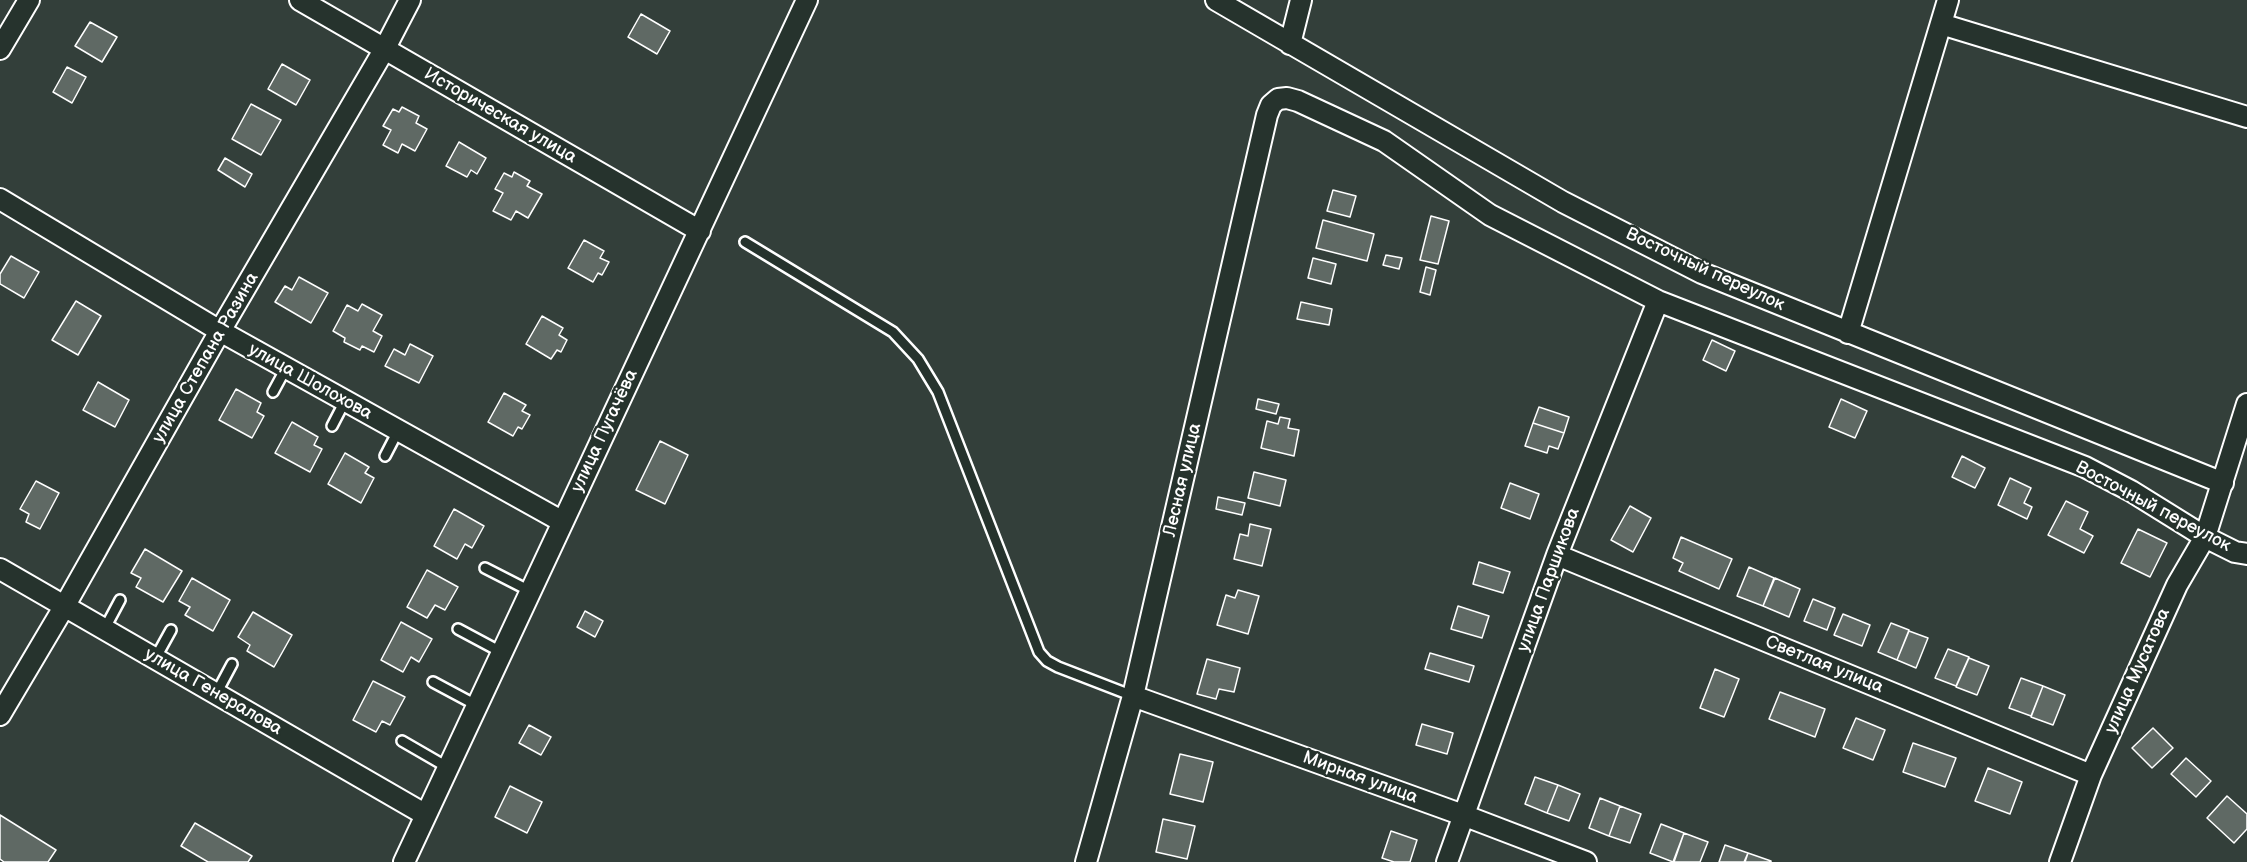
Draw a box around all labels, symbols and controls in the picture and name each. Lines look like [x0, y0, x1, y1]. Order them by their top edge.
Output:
street label: Историческая улица [420, 64, 580, 168]
street label: Восточный переулок [1622, 224, 1788, 316]
street label: улица Степана Разина [148, 269, 264, 447]
street label: улица Шолохова [244, 339, 376, 425]
street label: улица Пугачёва [567, 366, 643, 496]
street label: Лесная улица [1159, 421, 1207, 539]
street label: Восточный переулок [2072, 457, 2234, 557]
street label: улица Паршикова [1513, 505, 1585, 655]
street label: улица Мусатова [2101, 605, 2175, 737]
street label: Светлая улица [1762, 631, 1886, 699]
street label: улица Генералова [140, 644, 286, 740]
street label: Мирная улица [1300, 747, 1420, 809]

